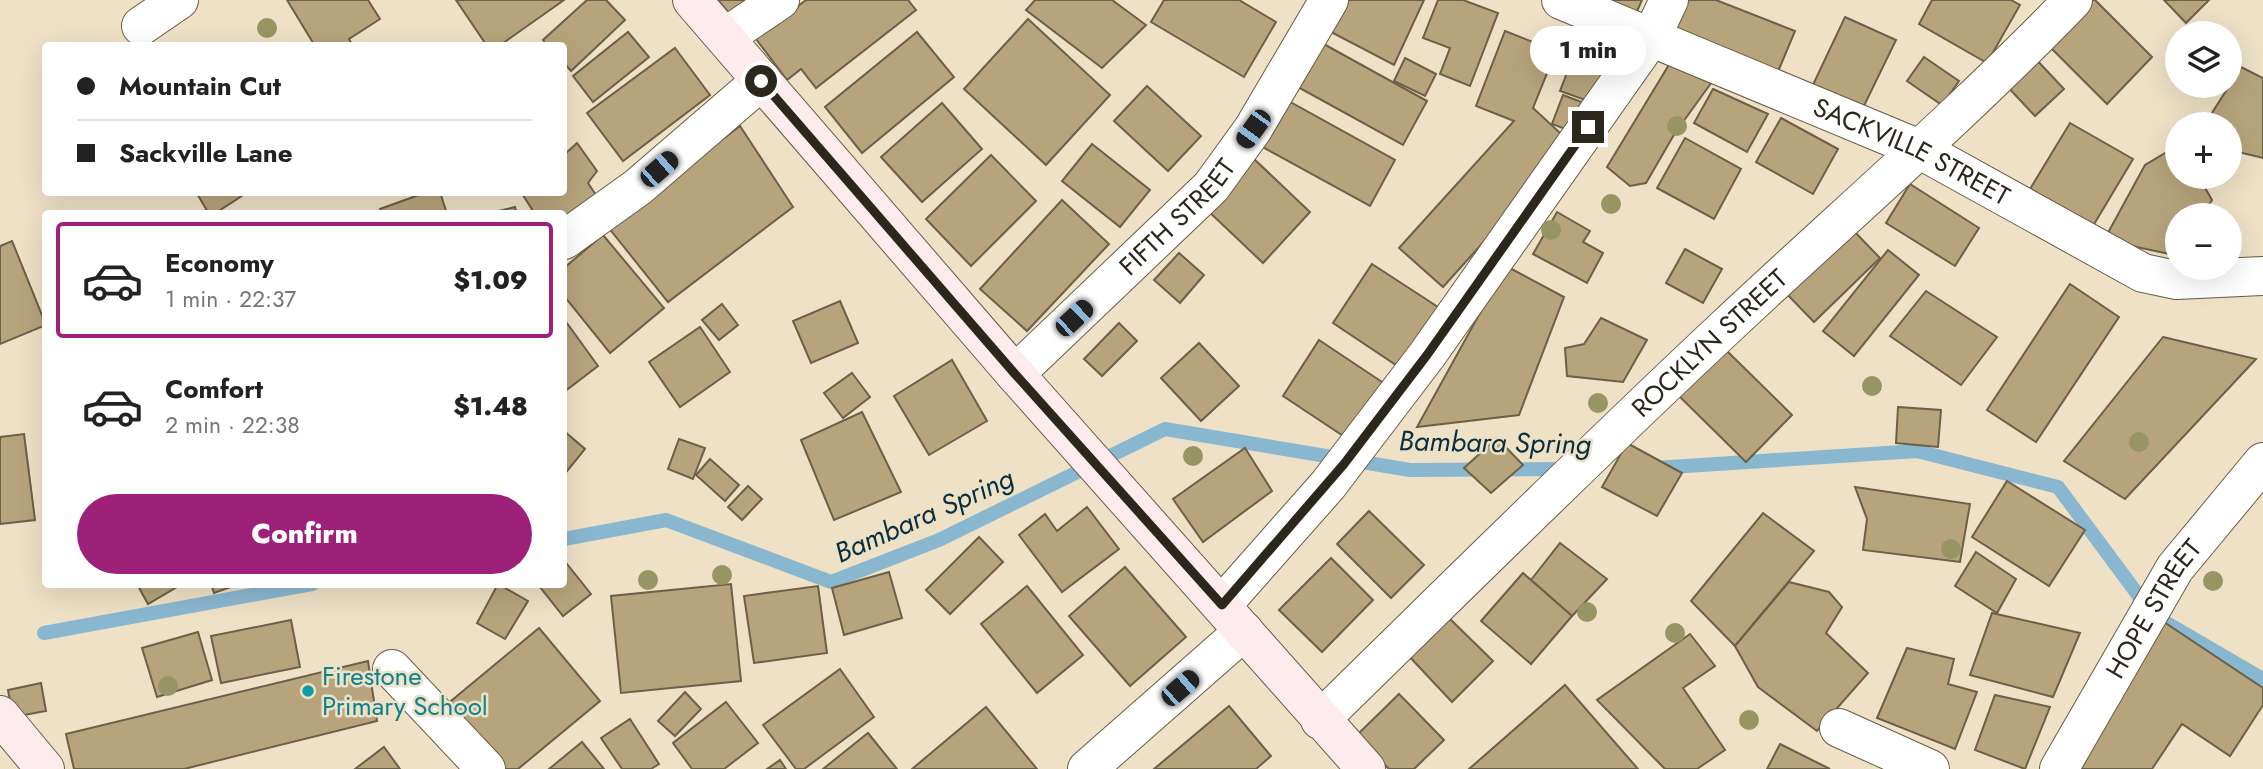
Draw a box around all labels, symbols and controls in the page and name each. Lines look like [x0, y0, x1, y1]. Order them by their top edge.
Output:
map controls [2165, 21, 2242, 280]
button: layers [2165, 21, 2242, 98]
callout: 1 min [1530, 25, 1646, 74]
text: 1 min [1559, 33, 1617, 67]
route start [745, 65, 777, 97]
text: Mountain Cut [119, 67, 281, 105]
street label: SACKVILLE STREET [1807, 88, 2017, 215]
car [1233, 106, 1274, 152]
route end [1572, 111, 1604, 143]
button: + [2165, 112, 2242, 189]
text: Sackville Lane [119, 134, 293, 172]
car [637, 147, 682, 191]
street label: FIFTH STREET [1111, 151, 1245, 284]
button: − [2165, 203, 2242, 280]
text: Economy [165, 244, 274, 282]
icon: car [81, 249, 144, 312]
street label: ROCKLYN STREET [1623, 260, 1796, 426]
text: $1.09 [453, 261, 528, 299]
text: 1 min · 22:37 [165, 282, 296, 316]
car [1052, 296, 1097, 340]
text: Comfort [165, 370, 263, 408]
icon: car [81, 375, 144, 438]
text: $1.48 [453, 387, 528, 425]
text: 2 min · 22:38 [165, 408, 300, 442]
water label: Bambara Spring [1398, 420, 1592, 465]
water label: Bambara Spring [828, 457, 1021, 573]
button: Confirm [77, 494, 532, 574]
street label: HOPE STREET [2096, 531, 2210, 685]
place label: Firestone Primary School [322, 657, 488, 725]
car [1158, 666, 1203, 710]
marker: Firestone Primary School [300, 683, 316, 699]

